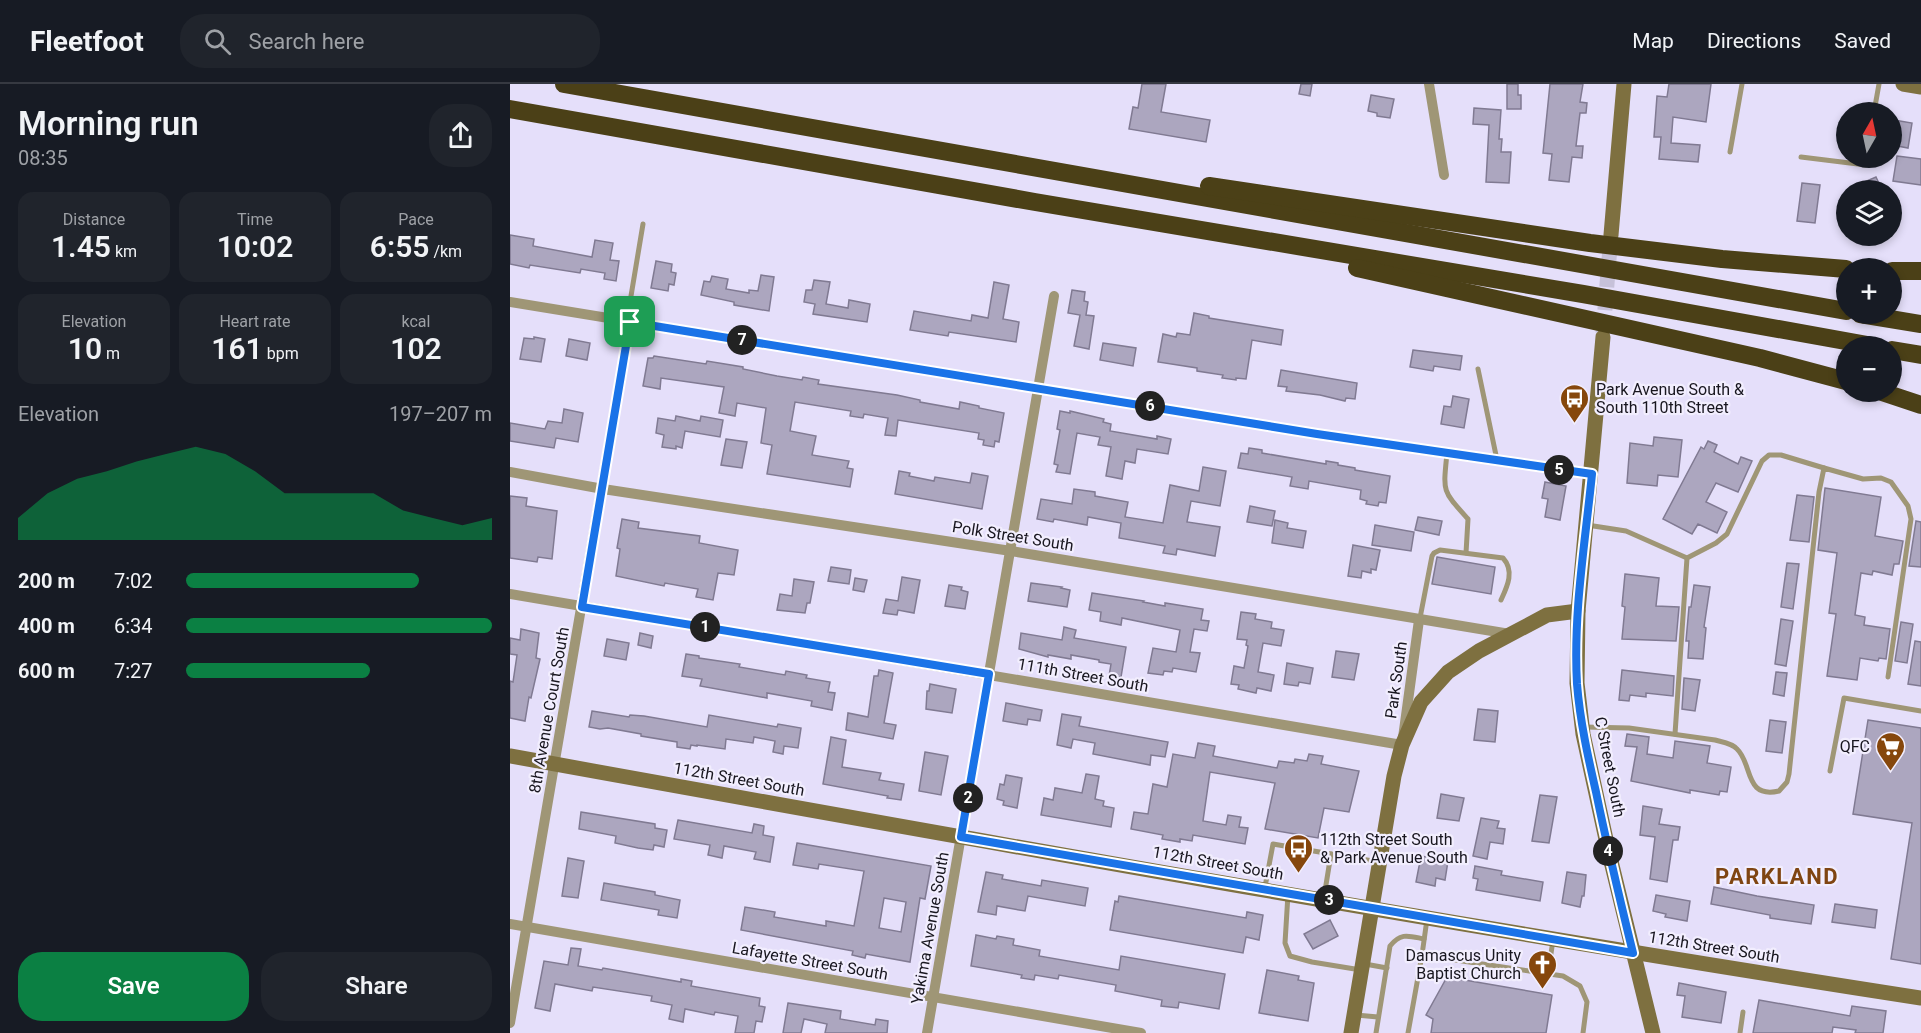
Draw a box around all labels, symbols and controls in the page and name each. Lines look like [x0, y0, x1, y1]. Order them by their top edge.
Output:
search box [180, 14, 600, 68]
text: Fleetfoot [30, 25, 144, 58]
icon: search [201, 25, 234, 58]
text: Search here [249, 29, 364, 54]
text: Map [1632, 29, 1674, 53]
text: Directions [1707, 29, 1801, 53]
text: Saved [1834, 29, 1891, 53]
north arrow [1836, 102, 1902, 168]
map controls [1836, 102, 1902, 402]
text: Morning run [18, 104, 199, 143]
button: share [429, 104, 492, 167]
text: 08:35 [18, 146, 68, 170]
button: layers [1836, 180, 1902, 246]
text: Distance [63, 210, 125, 229]
text: Time [237, 210, 273, 229]
text: Pace [398, 210, 434, 229]
text: 1.45 [51, 229, 111, 264]
text: 10:02 [217, 229, 293, 264]
text: 6:55 [370, 229, 429, 264]
text: km [111, 242, 137, 261]
text: /km [429, 242, 462, 261]
button: + [1836, 258, 1902, 324]
pin [604, 296, 655, 347]
icon: arrive [613, 305, 646, 338]
text: Elevation [62, 312, 126, 331]
text: Heart rate [219, 312, 291, 331]
text: kcal [402, 312, 430, 331]
pin: 7 [727, 325, 757, 355]
text: 7 [737, 330, 747, 349]
text: 10 [68, 331, 102, 366]
text: 161 [211, 331, 263, 366]
text: 102 [390, 331, 442, 366]
button: − [1836, 336, 1902, 402]
text: m [102, 344, 120, 363]
text: bpm [263, 344, 299, 363]
place label: Park Avenue South & South 110th Street [1596, 380, 1744, 417]
bus stop icon: Park Avenue South & South 110th Street [1559, 382, 1591, 424]
pin: 6 [1135, 391, 1165, 421]
text: 6 [1145, 396, 1155, 415]
text: Elevation [18, 402, 99, 426]
text: 197–207 m [389, 402, 492, 426]
pin: 5 [1544, 455, 1574, 485]
text: 5 [1554, 460, 1564, 479]
street label: Polk Street South [951, 517, 1075, 555]
text: 200 m [18, 569, 75, 593]
text: 7:02 [114, 569, 153, 593]
pin: 1 [690, 612, 720, 642]
text: 400 m [18, 614, 75, 638]
text: 6:34 [114, 614, 153, 638]
text: 1 [700, 617, 710, 636]
street label: 8th Avenue Court South [525, 626, 573, 794]
street label: Park South [1381, 640, 1411, 720]
street label: 111th Street South [1016, 654, 1150, 696]
text: 600 m [18, 659, 75, 683]
text: 7:27 [114, 659, 153, 683]
street label: C Street South [1591, 715, 1629, 819]
supermarket icon: QFC [1875, 730, 1907, 772]
place label: QFC [1840, 737, 1870, 756]
street label: 112th Street South [672, 758, 806, 800]
pin: 2 [953, 783, 983, 813]
text: 2 [963, 788, 973, 807]
place label: 112th Street South & Park Avenue South [1320, 830, 1468, 867]
bus stop icon: 112th Street South & Park Avenue South [1283, 832, 1315, 874]
pin: 4 [1593, 836, 1623, 866]
text: 4 [1603, 841, 1613, 860]
street label: 112th Street South [1151, 842, 1285, 884]
street label: Yakima Avenue South [907, 850, 953, 1006]
district label: PARKLAND [1715, 864, 1839, 889]
pin: 3 [1314, 885, 1344, 915]
text: 3 [1324, 890, 1334, 909]
street label: 112th Street South [1647, 927, 1781, 967]
street label: Lafayette Street South [731, 938, 889, 984]
place label: Damascus Unity Baptist Church [1405, 946, 1521, 983]
church icon: Damascus Unity Baptist Church [1526, 948, 1558, 990]
button: Save [18, 952, 249, 1021]
button: Share [261, 952, 492, 1021]

